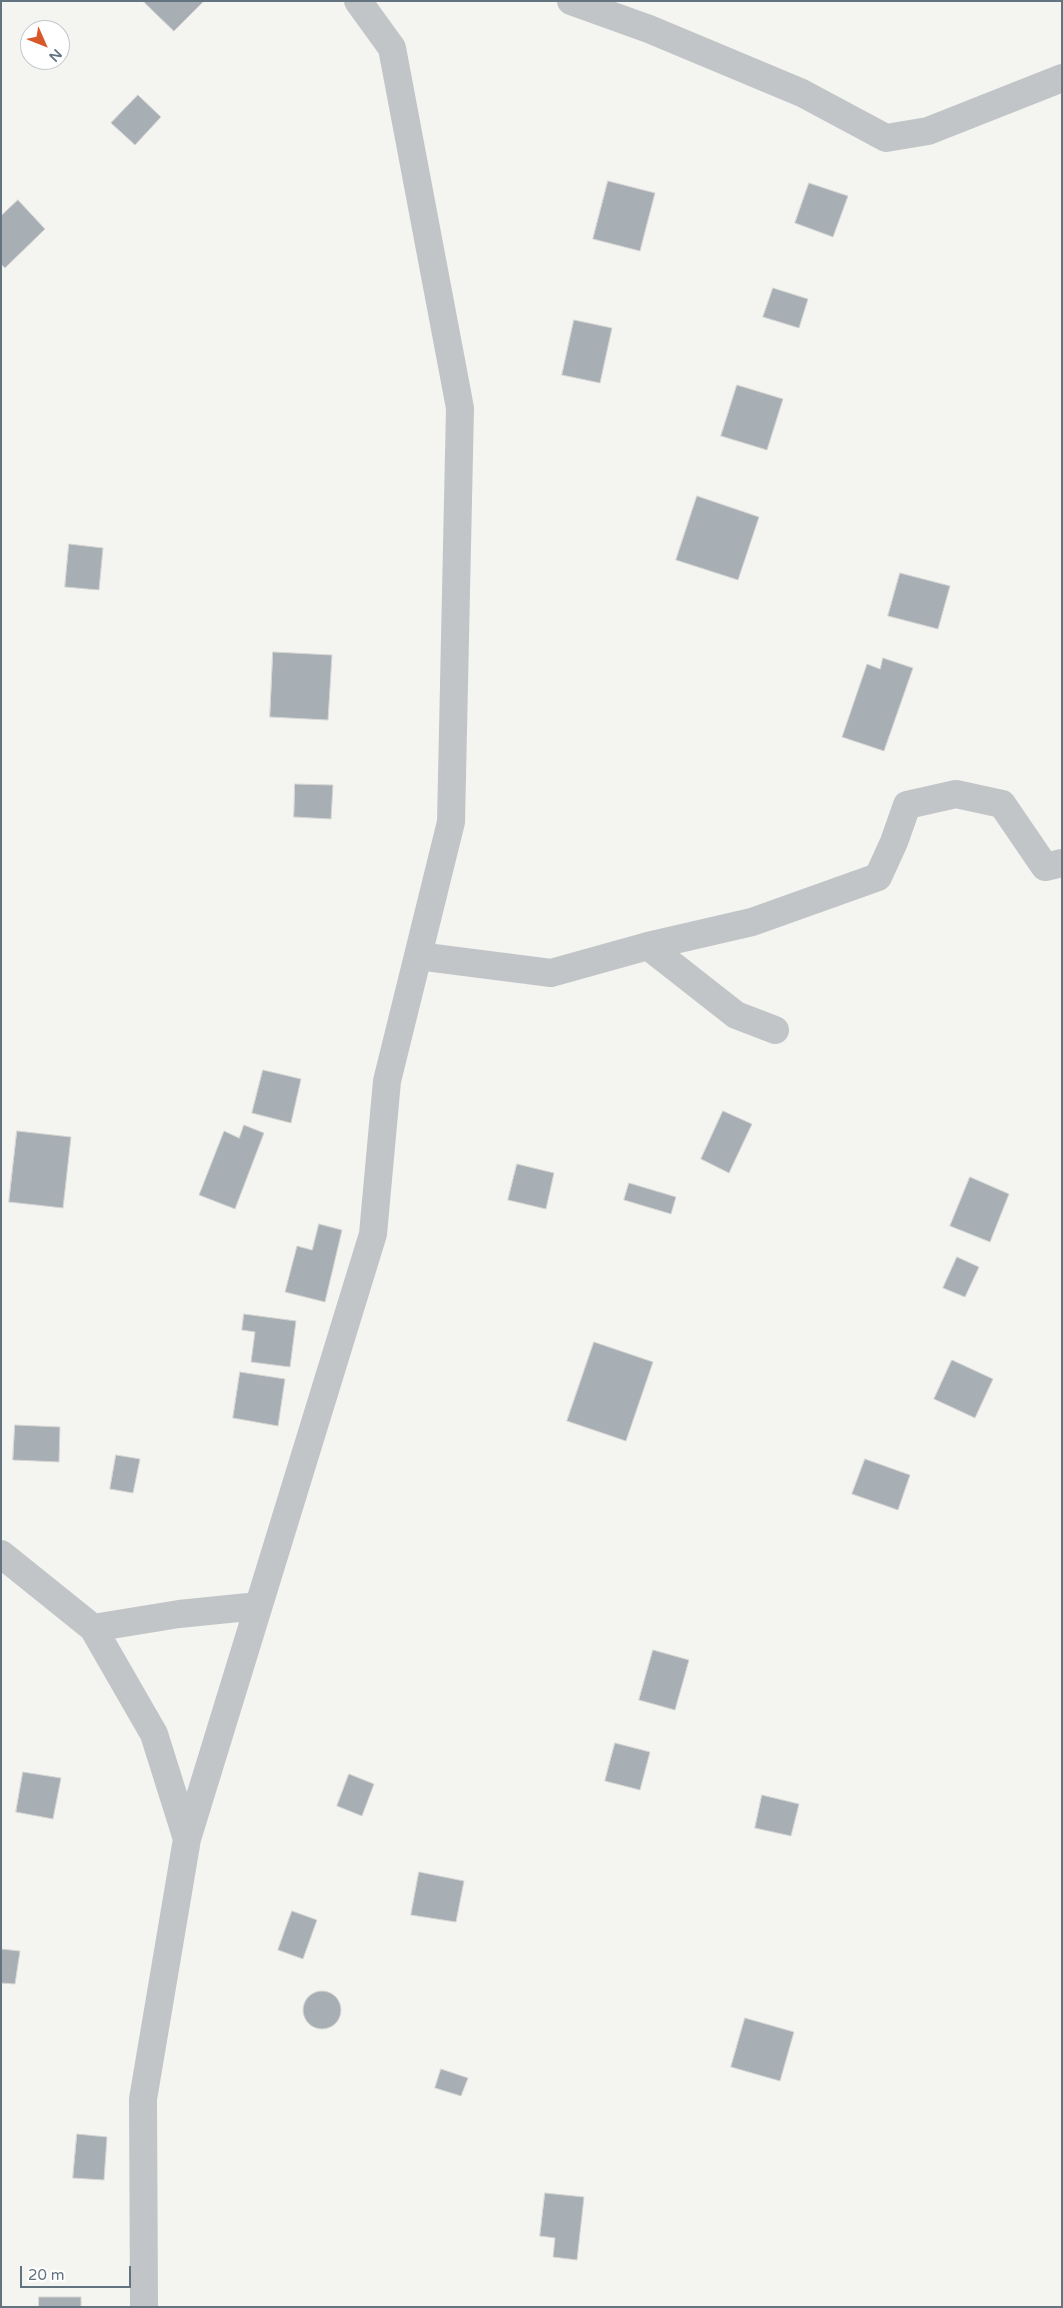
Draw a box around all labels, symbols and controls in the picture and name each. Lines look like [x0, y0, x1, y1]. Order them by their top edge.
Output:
north arrow [20, 20, 70, 70]
text: N [45, 45, 65, 65]
scale bar [22, 2256, 134, 2288]
text: 20 m [28, 2266, 65, 2284]

